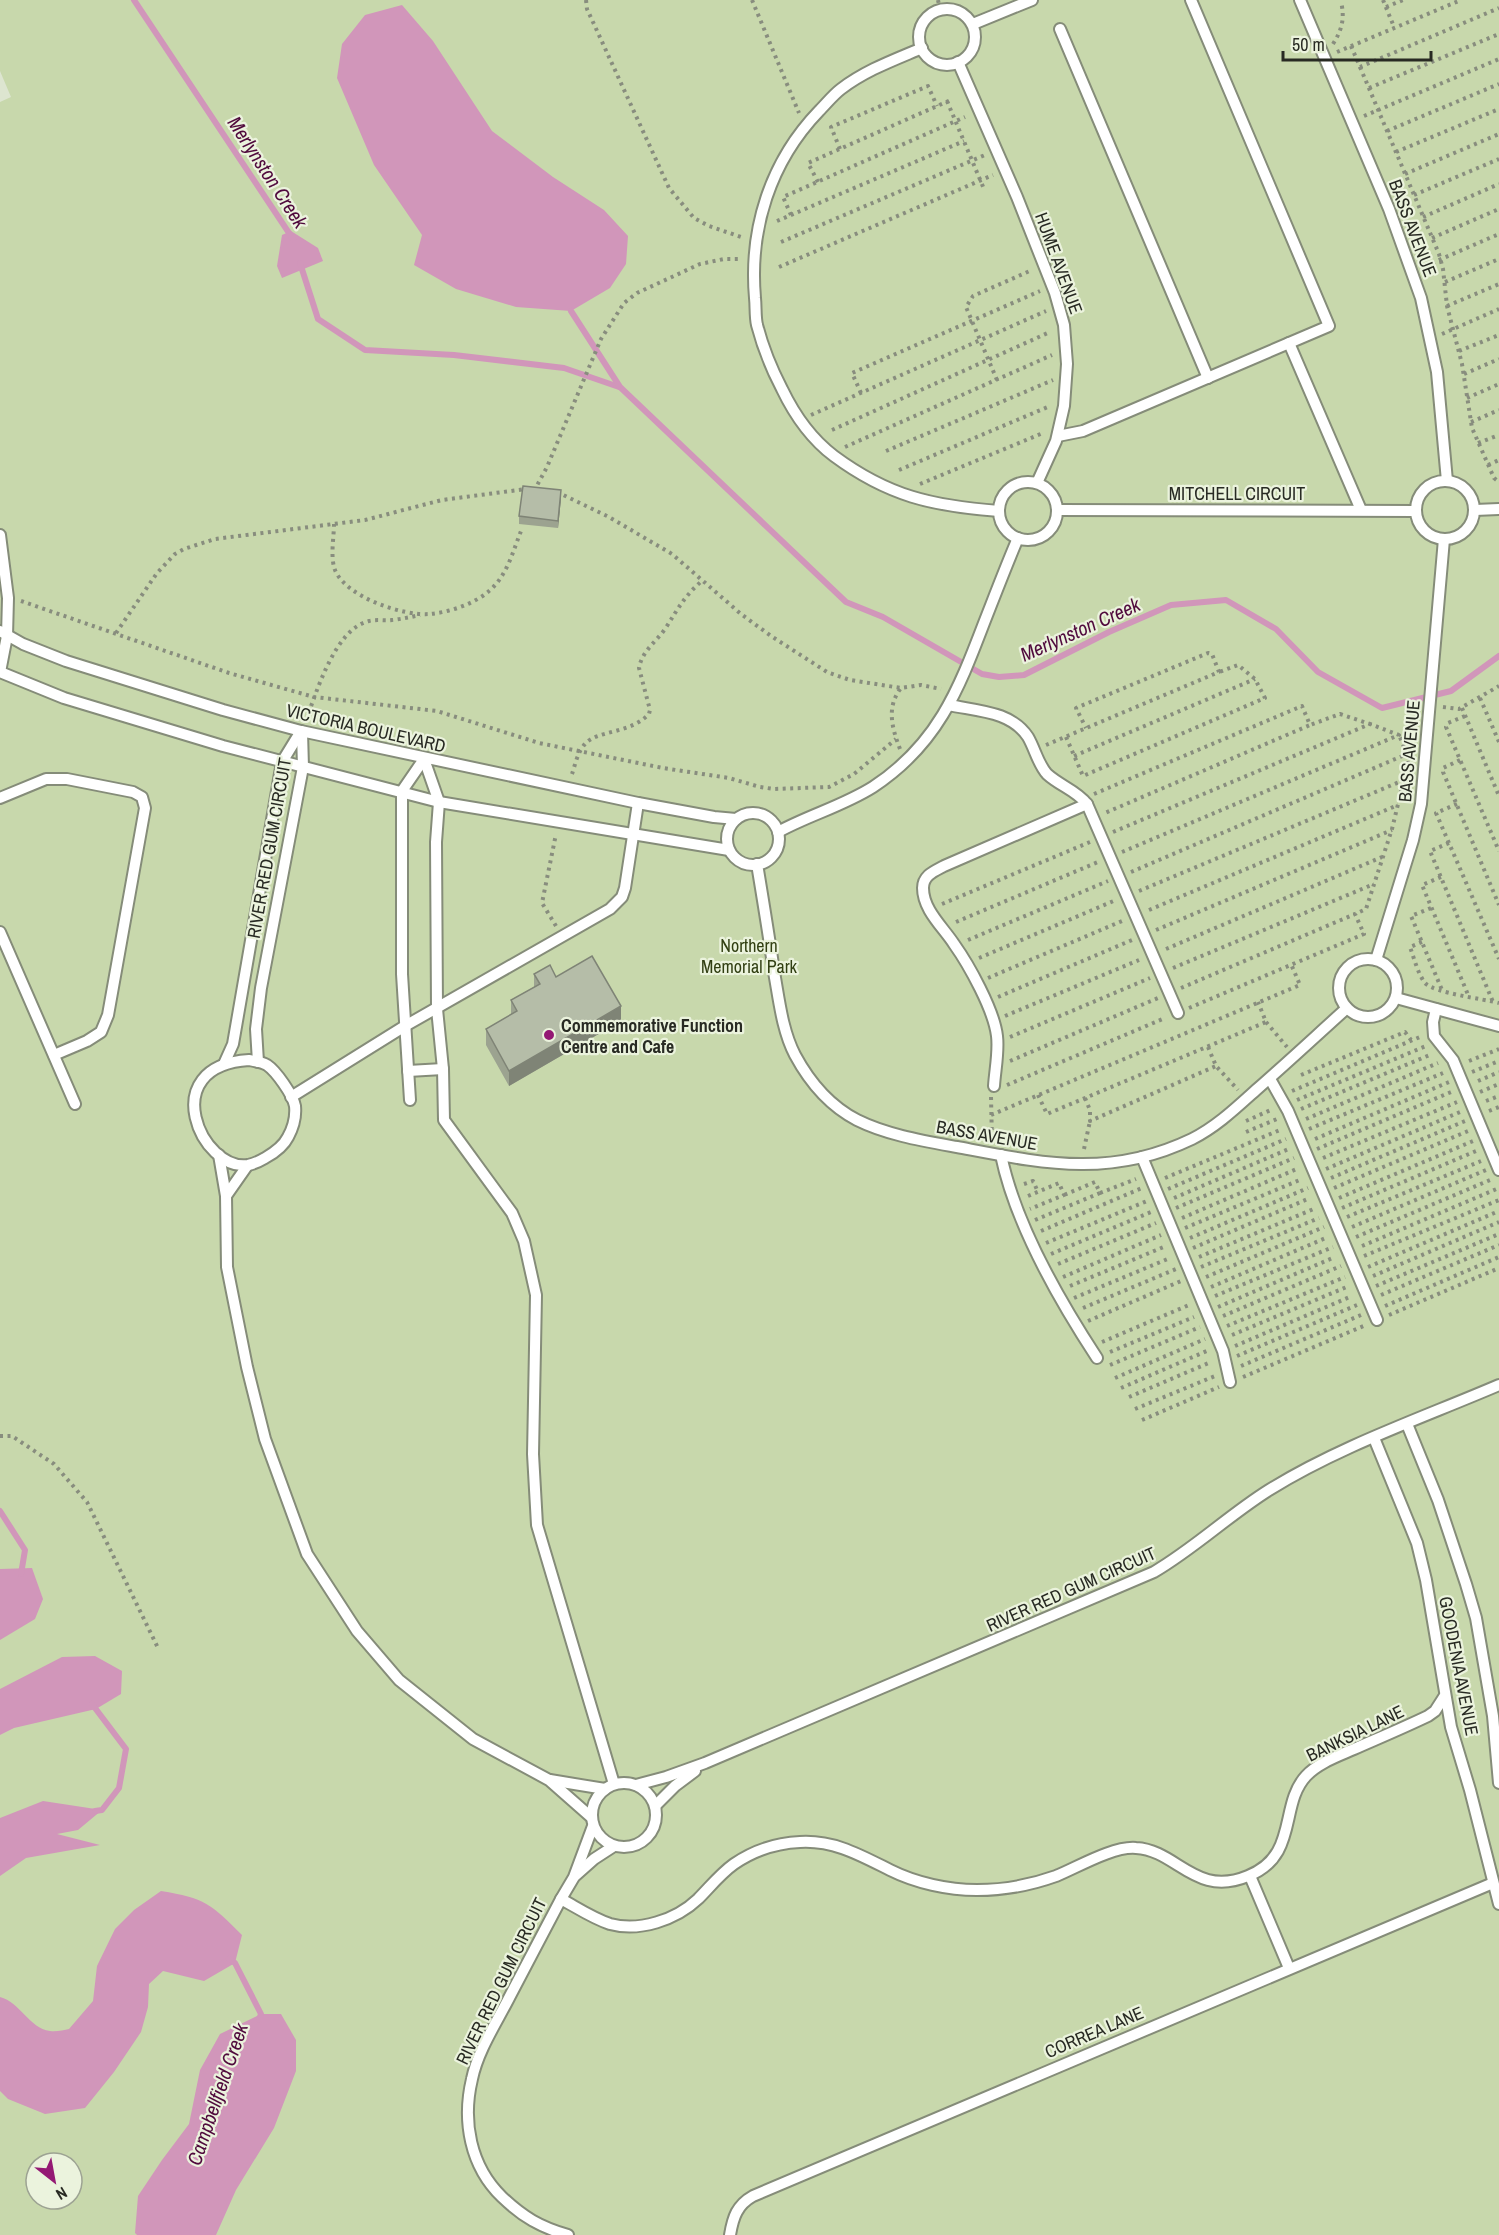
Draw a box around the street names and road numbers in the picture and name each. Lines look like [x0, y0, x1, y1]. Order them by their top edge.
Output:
street label: BASS AVENUE [1383, 176, 1443, 280]
street label: HUME AVENUE [1029, 209, 1089, 317]
street label: MITCHELL CIRCUIT [1169, 481, 1305, 506]
street label: VICTORIA BOULEVARD [284, 698, 448, 758]
street label: BASS AVENUE [1392, 699, 1426, 803]
street label: RIVER RED GUM CIRCUIT [241, 756, 297, 940]
street label: BASS AVENUE [934, 1114, 1040, 1156]
street label: RIVER RED GUM CIRCUIT [982, 1540, 1160, 1638]
street label: GOODENIA AVENUE [1433, 1594, 1485, 1738]
street label: BANKSIA LANE [1302, 1699, 1408, 1767]
street label: RIVER RED GUM CIRCUIT [450, 1893, 552, 2069]
street label: CORREA LANE [1041, 2000, 1147, 2064]

